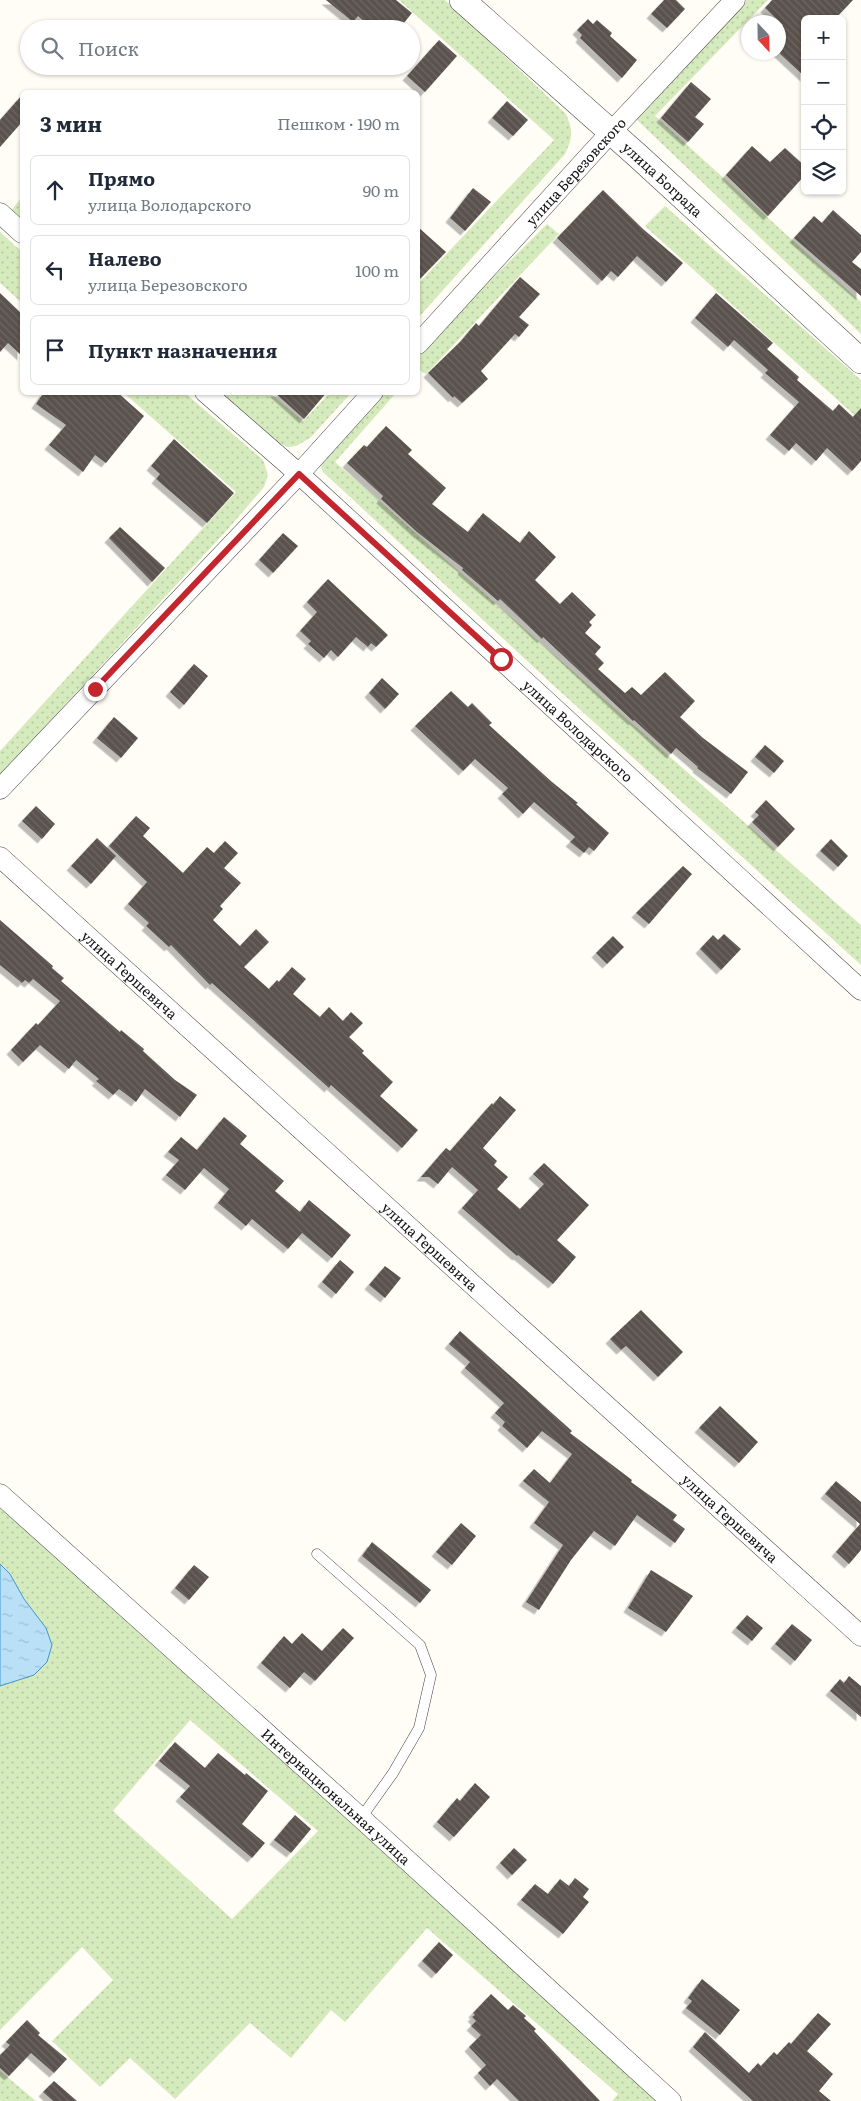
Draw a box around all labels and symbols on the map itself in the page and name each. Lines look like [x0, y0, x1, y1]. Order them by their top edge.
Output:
north arrow [741, 15, 786, 60]
street label: улица Березовского [521, 113, 630, 229]
street label: улица Бограда [618, 137, 708, 221]
route start [490, 648, 513, 671]
street label: улица Володарского [519, 675, 638, 786]
route end [84, 678, 107, 701]
street label: улица Гершевича [77, 926, 183, 1024]
street label: улица Гершевича [378, 1197, 483, 1295]
street label: улица Гершевича [678, 1469, 783, 1567]
street label: Интернациональная улица [257, 1723, 416, 1869]

